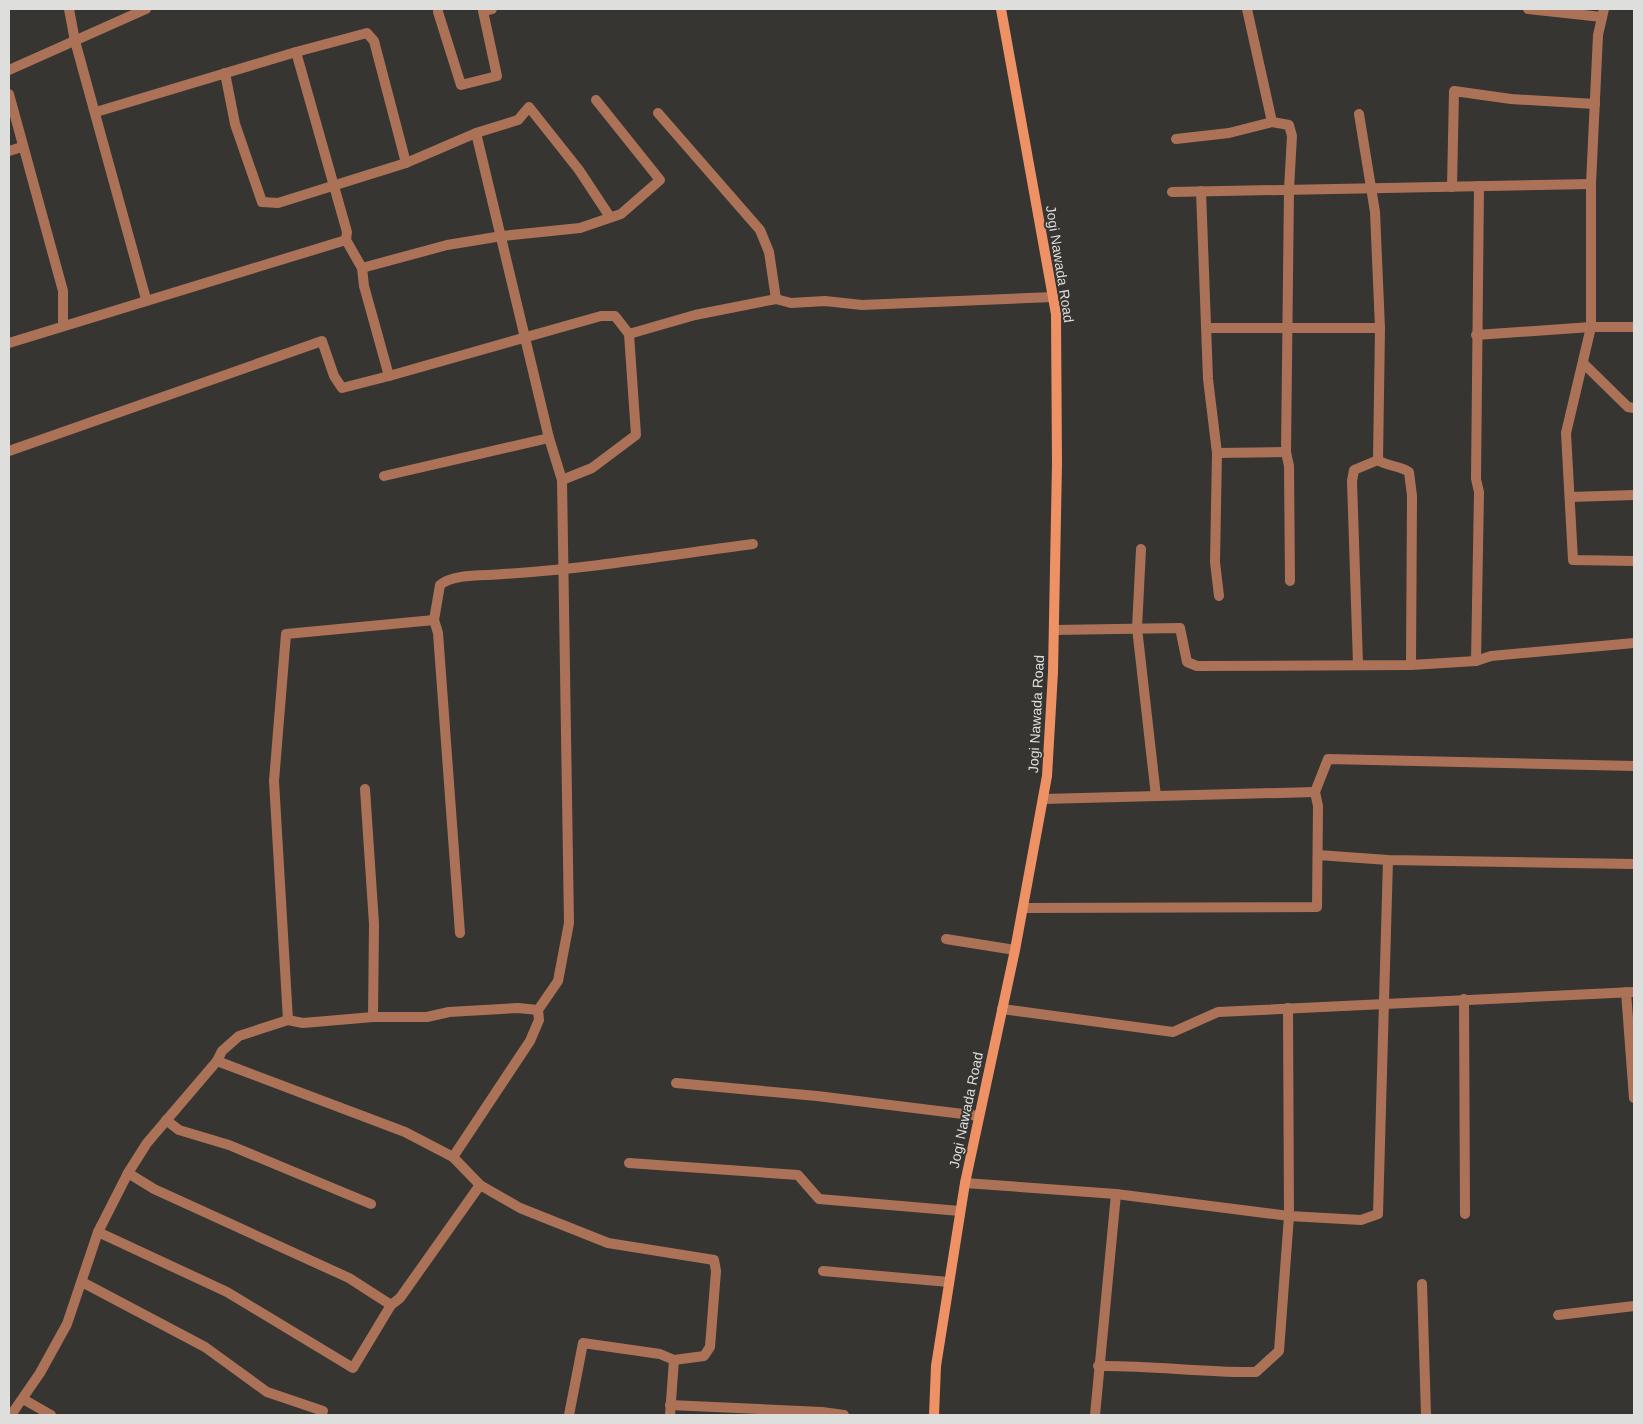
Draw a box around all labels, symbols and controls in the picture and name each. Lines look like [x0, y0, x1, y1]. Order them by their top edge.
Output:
street label: Jogi Nawada Road [1043, 204, 1077, 324]
street label: Jogi Nawada Road [1025, 655, 1047, 773]
street label: Jogi Nawada Road [946, 1050, 986, 1170]

